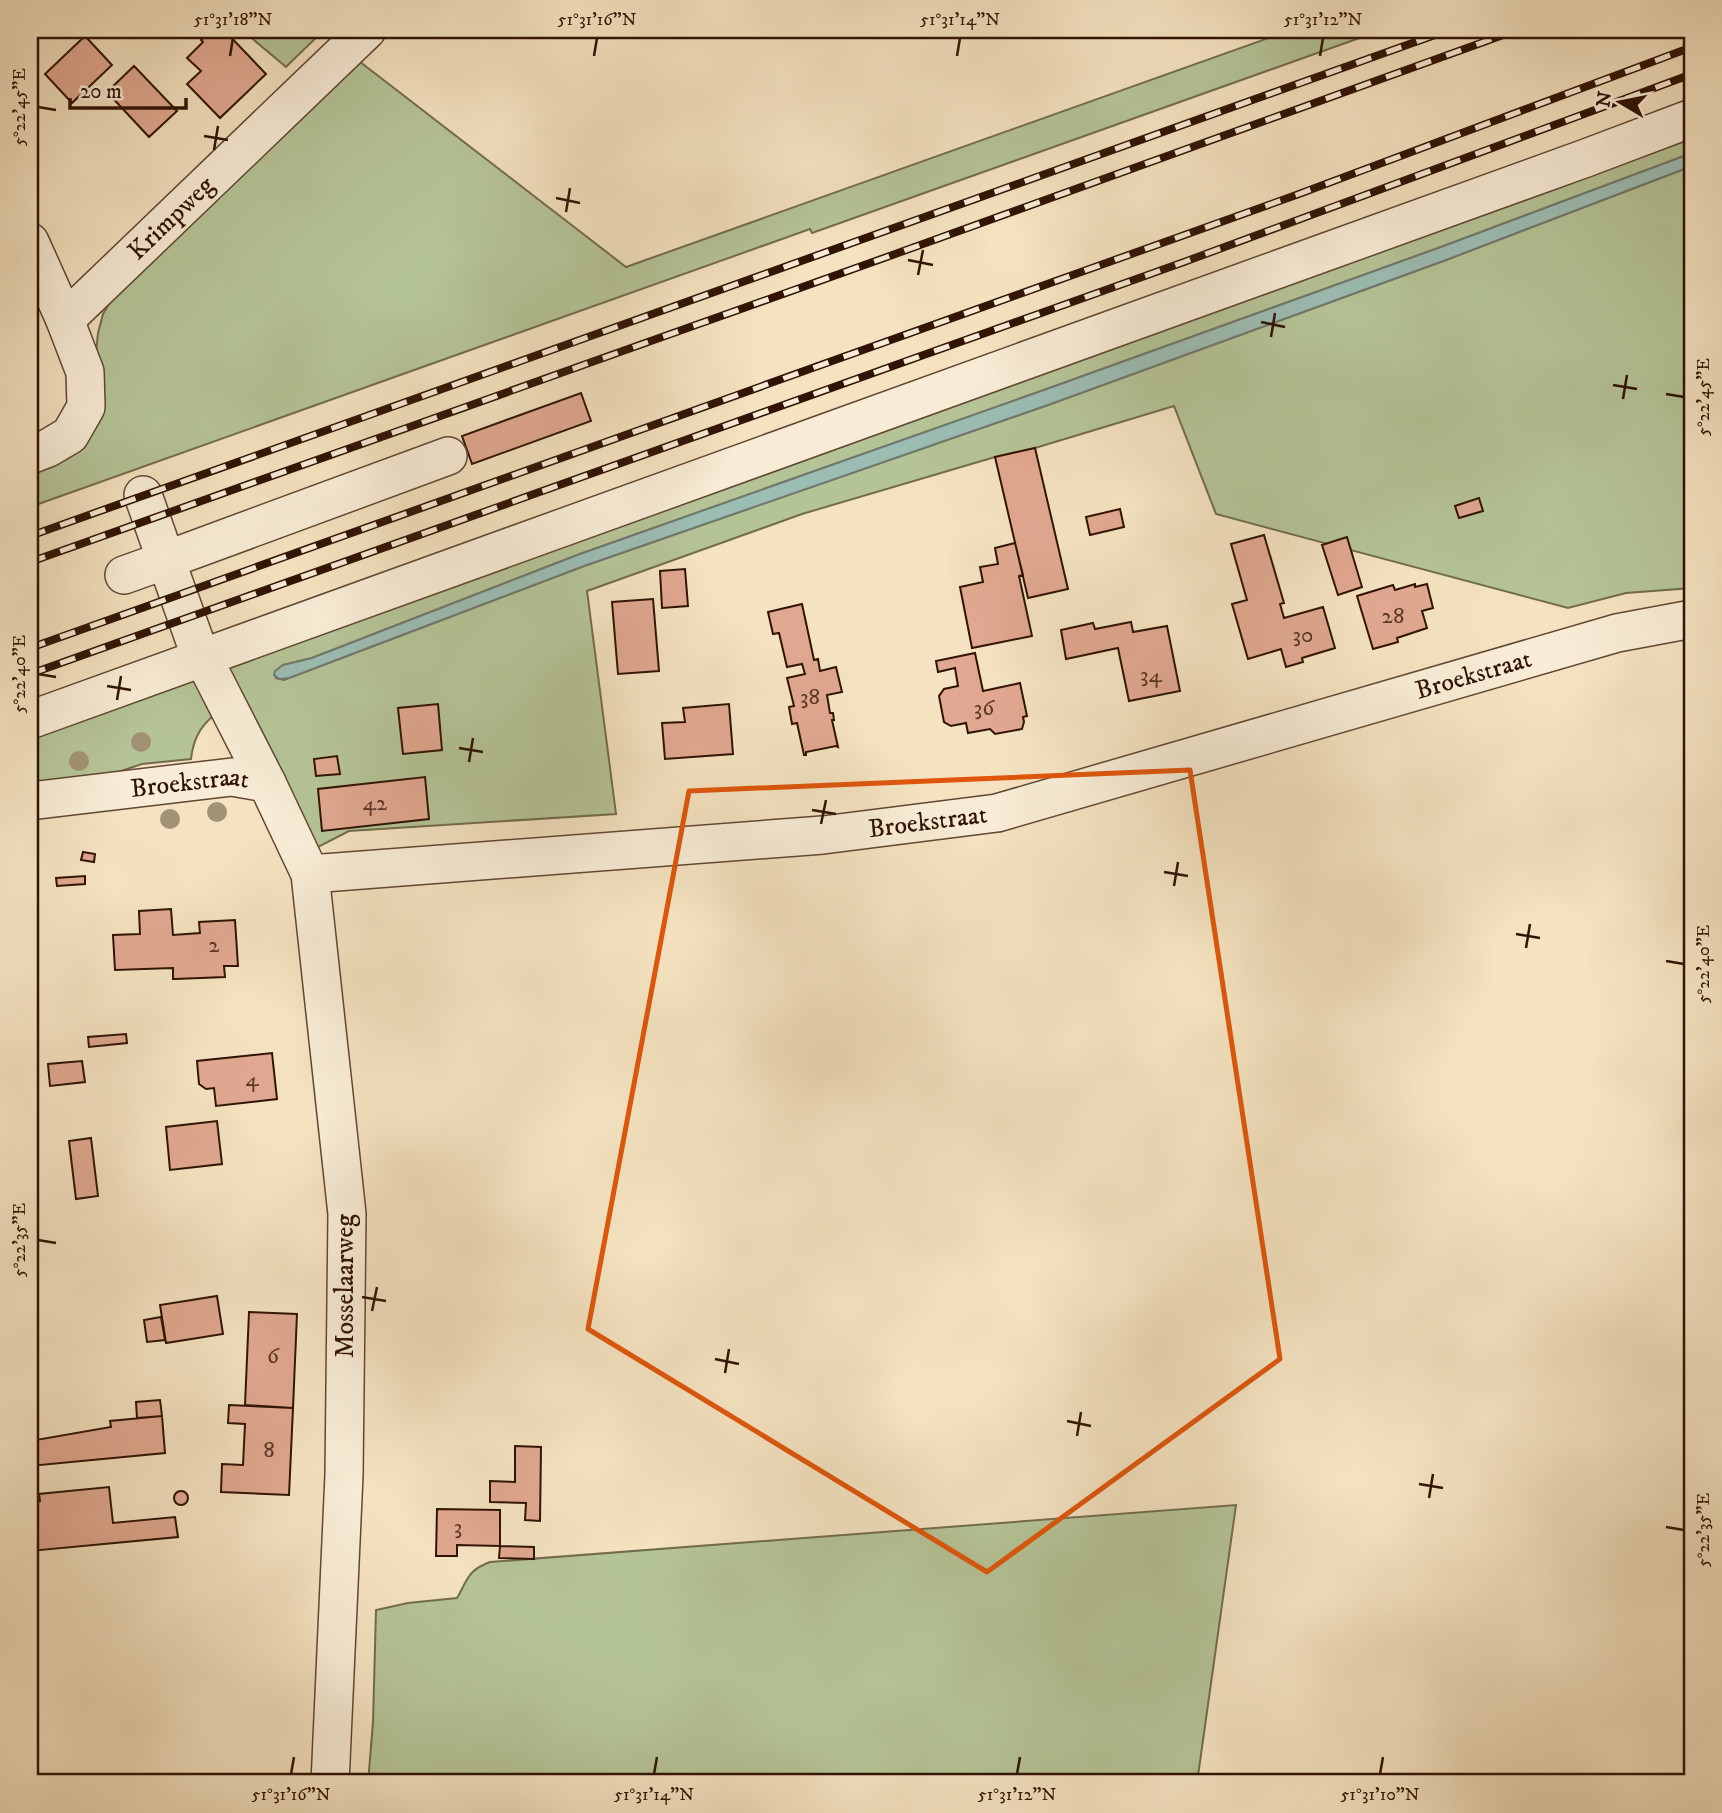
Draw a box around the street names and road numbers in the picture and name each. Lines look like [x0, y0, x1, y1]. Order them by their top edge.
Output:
street label: Krimpweg [121, 169, 221, 267]
street label: Broekstraat [1412, 642, 1535, 707]
street label: Broekstraat [129, 760, 252, 805]
street label: Broekstraat [866, 798, 989, 846]
street label: Mosselaarweg [329, 1214, 362, 1358]

